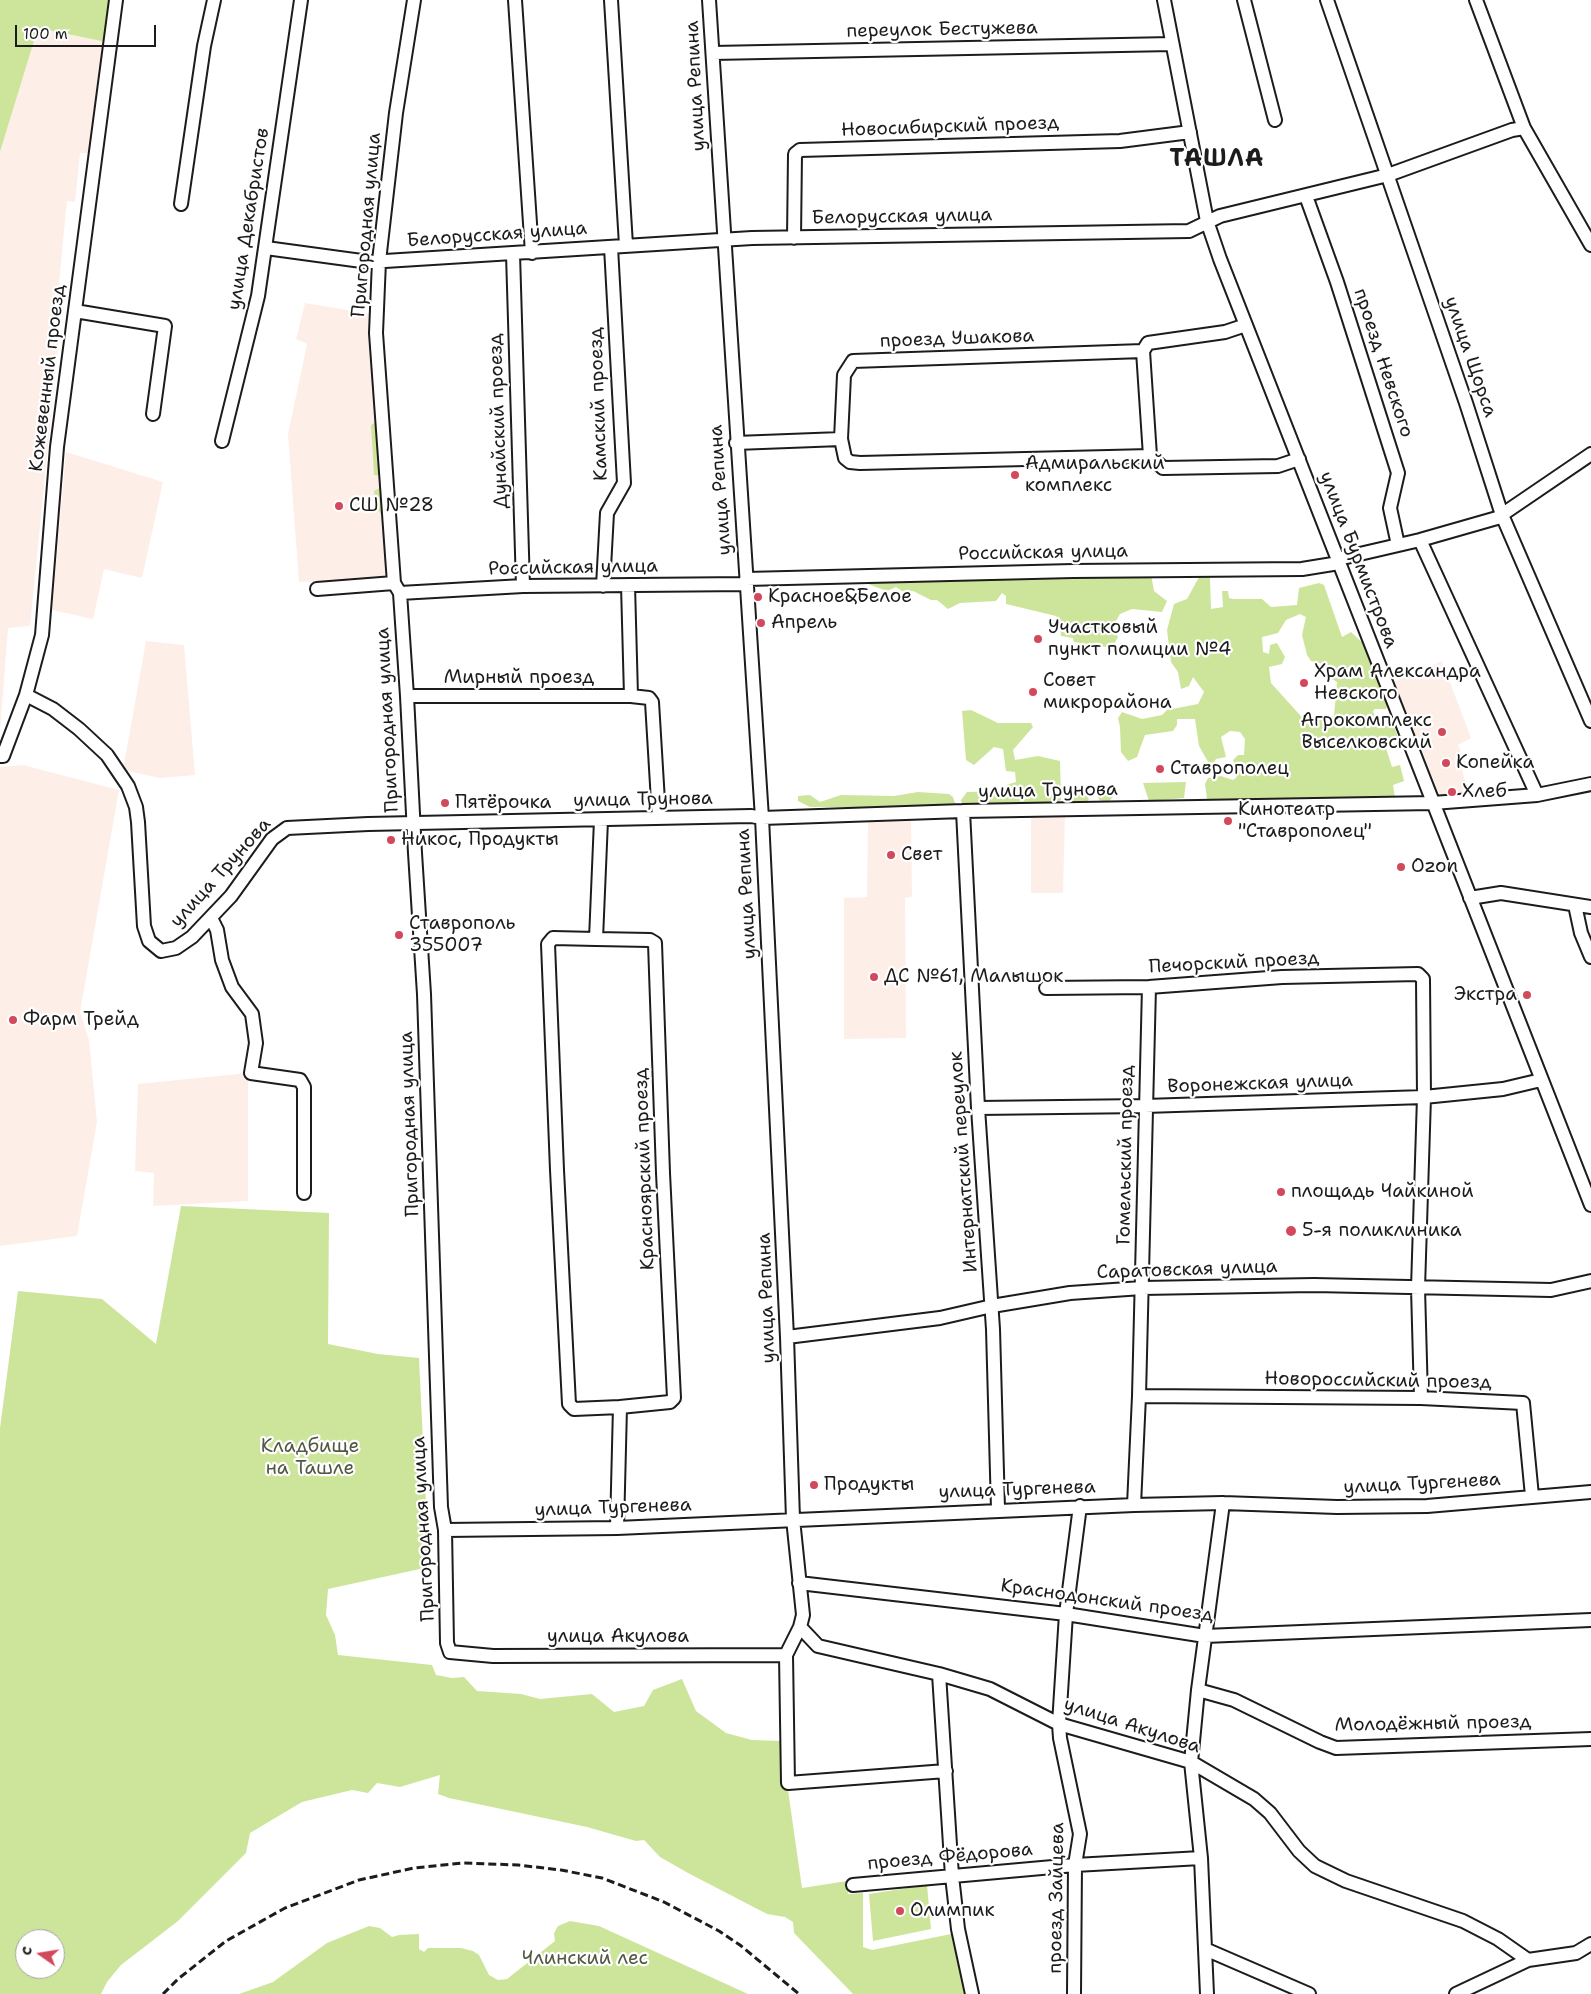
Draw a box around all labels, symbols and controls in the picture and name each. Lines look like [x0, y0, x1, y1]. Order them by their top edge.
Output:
scale bar [18, 15, 159, 47]
street label: переулок Бестужева [846, 17, 1038, 43]
street label: улица Репина [681, 20, 711, 152]
text: 100 m [23, 24, 68, 44]
street label: Новосибирский проезд [841, 112, 1059, 142]
street label: улица Декабристов [223, 126, 275, 312]
street label: Пригородная улица [348, 132, 386, 318]
district label: ТАШЛА [1169, 146, 1265, 174]
street label: Белорусская улица [812, 204, 992, 230]
street label: Белорусская улица [406, 217, 588, 253]
street label: Кожевенный проезд [25, 283, 71, 473]
street label: проезд Невского [1348, 286, 1418, 440]
street label: улица Щорса [1439, 294, 1501, 420]
street label: проезд Ушакова [879, 325, 1035, 353]
street label: Камский проезд [585, 327, 613, 481]
street label: Дунайский проезд [485, 333, 513, 509]
street label: улица Репина [705, 424, 737, 556]
place label: Адмиральский комплекс [1025, 453, 1165, 497]
street label: улица Бурмистрова [1314, 468, 1402, 652]
marker: Адмиральский комплекс [1009, 469, 1021, 481]
place label: СШ №28 [349, 495, 434, 517]
marker: СШ №28 [333, 500, 345, 512]
street label: Российская улица [958, 540, 1128, 566]
street label: Российская улица [488, 555, 658, 581]
place label: Красное&Белое [768, 586, 912, 608]
marker: Красное&Белое [752, 591, 764, 603]
place label: Апрель [771, 612, 837, 634]
marker: Апрель [755, 617, 767, 629]
place label: Участковый пункт полиции №4 [1048, 617, 1231, 661]
street label: Пригородная улица [372, 627, 404, 813]
marker: Участковый пункт полиции №4 [1032, 633, 1044, 645]
place label: Храм Александра Невского [1314, 661, 1481, 705]
street label: Мирный проезд [444, 667, 594, 689]
place label: Совет микрорайона [1043, 670, 1172, 714]
marker: Храм Александра Невского [1298, 677, 1310, 689]
marker: Совет микрорайона [1027, 686, 1039, 698]
place label: Агрокомплекс Выселковский [1300, 710, 1432, 754]
marker: Агрокомплекс Выселковский [1436, 726, 1448, 738]
place label: Копейка [1456, 752, 1534, 774]
marker: Копейка [1440, 757, 1452, 769]
place label: Ставрополец [1170, 758, 1289, 780]
marker: Ставрополец [1154, 763, 1166, 775]
street label: улица Трунова [978, 778, 1118, 804]
place label: Хлеб [1462, 781, 1507, 803]
marker: Хлеб [1446, 786, 1458, 798]
street label: улица Трунова [573, 787, 713, 813]
place label: Пятёрочка [455, 792, 551, 814]
marker: Пятёрочка [439, 797, 451, 809]
place label: Кинотеатр "Ставрополец" [1238, 799, 1372, 843]
street label: улица Трунова [166, 813, 276, 933]
marker: Кинотеатр "Ставрополец" [1222, 815, 1234, 827]
street label: улица Репина [732, 828, 762, 960]
place label: Никос, Продукты [401, 829, 559, 851]
marker: Никос, Продукты [385, 834, 397, 846]
place label: Свет [901, 844, 942, 866]
marker: Свет [885, 849, 897, 861]
place label: Ozon [1411, 856, 1458, 878]
marker: Ozon [1395, 861, 1407, 873]
place label: Ставрополь 355007 [409, 913, 515, 957]
marker: Ставрополь 355007 [393, 929, 405, 941]
street label: Печорский проезд [1148, 947, 1320, 979]
place label: ДС №61, Малышок [884, 966, 1063, 988]
marker: ДС №61, Малышок [868, 971, 880, 983]
place label: Экстра [1454, 984, 1517, 1006]
marker: Экстра [1521, 989, 1533, 1001]
place label: Фарм Трейд [23, 1009, 139, 1031]
marker: Фарм Трейд [7, 1014, 19, 1026]
street label: Пригородная улица [395, 1031, 425, 1217]
street label: Интернатский переулок [945, 1051, 983, 1273]
street label: Гомельский проезд [1113, 1065, 1139, 1245]
street label: Красноярский проезд [630, 1067, 660, 1271]
street label: Воронежская улица [1167, 1069, 1353, 1099]
place label: площадь Чайкиной [1291, 1181, 1474, 1203]
marker: площадь Чайкиной [1275, 1186, 1287, 1198]
place label: 5-я поликлиника [1302, 1220, 1462, 1242]
marker: 5-я поликлиника [1284, 1224, 1298, 1238]
street label: улица Репина [753, 1232, 781, 1364]
street label: Саратовская улица [1096, 1255, 1278, 1285]
street label: Новороссийский проезд [1264, 1368, 1492, 1394]
park label: Кладбище на Ташле [261, 1436, 359, 1480]
street label: Пригородная улица [408, 1436, 440, 1622]
street label: улица Тургенева [1343, 1469, 1501, 1499]
place label: Продукты [824, 1474, 914, 1496]
street label: улица Тургенева [938, 1476, 1096, 1504]
marker: Продукты [808, 1479, 820, 1491]
street label: улица Тургенева [534, 1494, 692, 1522]
street label: Краснодонский проезд [999, 1575, 1215, 1627]
street label: улица Акулова [547, 1626, 689, 1648]
street label: улица Акулова [1061, 1693, 1203, 1759]
street label: Молодёжный проезд [1334, 1711, 1532, 1737]
street label: проезд Зайцева [1044, 1822, 1070, 1974]
street label: проезд Фёдорова [866, 1838, 1034, 1876]
place label: Олимпик [910, 1900, 995, 1922]
marker: Олимпик [894, 1905, 906, 1917]
north arrow [15, 1929, 65, 1979]
text: С [17, 1945, 36, 1957]
park label: Члинский лес [522, 1948, 648, 1970]

